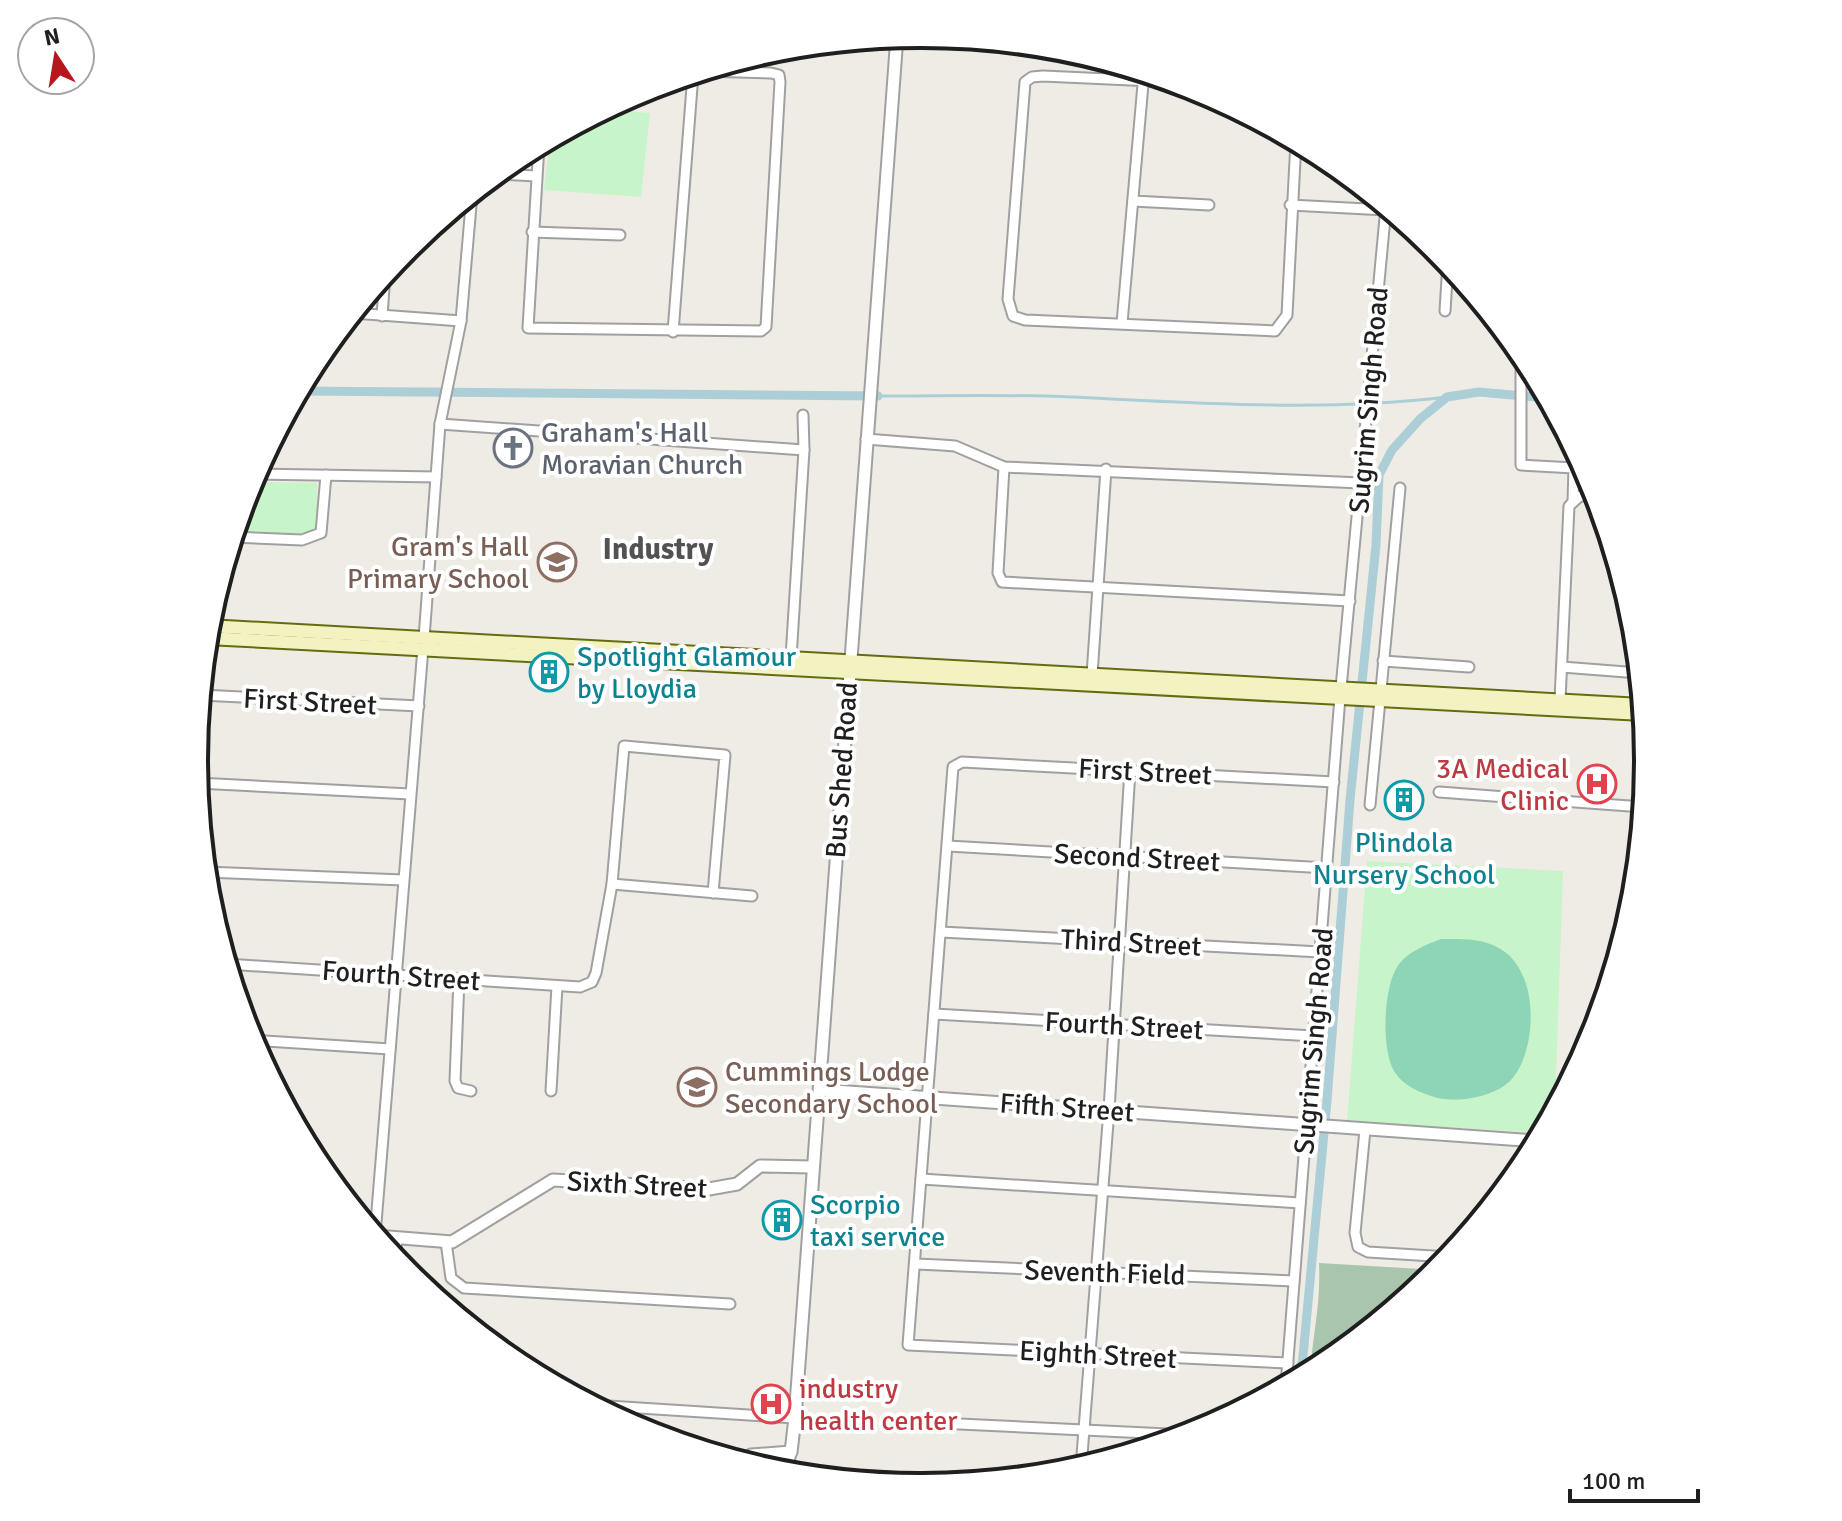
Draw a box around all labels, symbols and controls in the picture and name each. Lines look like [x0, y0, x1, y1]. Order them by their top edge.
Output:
north arrow [16, 16, 96, 96]
text: N [42, 22, 62, 52]
street label: Sugrim Singh Road [1342, 286, 1396, 515]
place label: Graham's Hall Moravian Church [541, 416, 743, 482]
church icon: Graham's Hall Moravian Church [492, 427, 534, 469]
place label: Gram's Hall Primary School [347, 530, 529, 596]
district label: Industry [603, 531, 714, 568]
school or university icon: Gram's Hall Primary School [536, 541, 578, 583]
place label: Spotlight Glamour by Lloydia [577, 640, 797, 706]
building icon: Spotlight Glamour by Lloydia [528, 651, 570, 693]
street label: Bus Shed Road [819, 681, 865, 859]
street label: First Street [242, 682, 378, 722]
street label: First Street [1077, 752, 1213, 792]
place label: 3A Medical Clinic [1436, 752, 1569, 818]
hospital icon: 3A Medical Clinic [1576, 763, 1618, 805]
building icon: Plindola Nursery School [1383, 779, 1425, 821]
place label: Plindola Nursery School [1313, 826, 1495, 892]
street label: Second Street [1053, 837, 1221, 879]
street label: Third Street [1060, 922, 1202, 964]
street label: Sugrim Singh Road [1287, 927, 1341, 1156]
street label: Fourth Street [321, 954, 481, 999]
street label: Fourth Street [1044, 1005, 1204, 1047]
place label: Cummings Lodge Secondary School [725, 1055, 938, 1121]
school or university icon: Cummings Lodge Secondary School [676, 1066, 718, 1108]
street label: Fifth Street [999, 1086, 1135, 1130]
street label: Sixth Street [566, 1164, 708, 1206]
place label: Scorpio taxi service [810, 1188, 945, 1254]
building icon: Scorpio taxi service [761, 1199, 803, 1241]
street label: Seventh Field [1024, 1253, 1186, 1293]
street label: Eighth Street [1018, 1334, 1178, 1376]
place label: industry health center [799, 1372, 958, 1438]
hospital icon: industry health center [750, 1383, 792, 1425]
scale bar [1570, 1453, 1698, 1503]
text: 100 m [1582, 1466, 1645, 1496]

